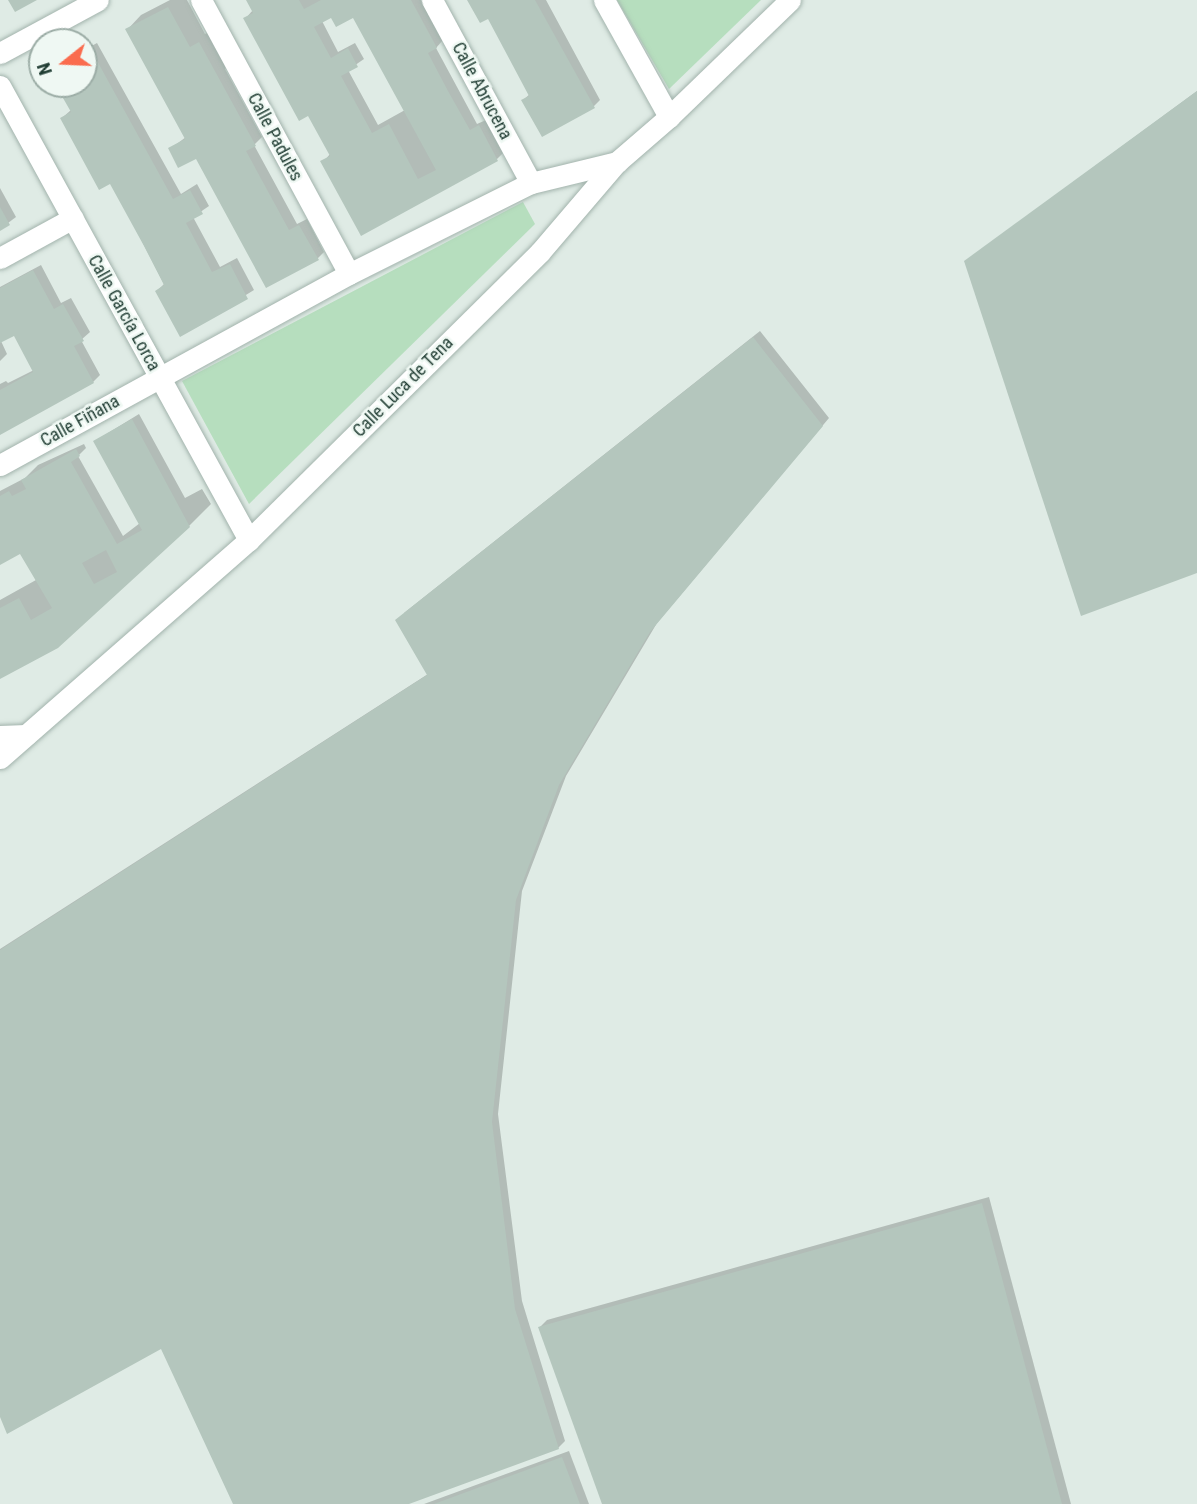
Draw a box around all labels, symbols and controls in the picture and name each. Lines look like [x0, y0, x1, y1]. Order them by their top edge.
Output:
north arrow [28, 28, 98, 98]
street label: Calle Abrucena [447, 39, 517, 143]
text: N [32, 60, 57, 78]
street label: Calle Padules [243, 89, 307, 185]
street label: Calle García Lorca [83, 251, 165, 375]
street label: Calle Luca de Tena [348, 332, 458, 442]
street label: Calle Fiñana [37, 390, 123, 452]

